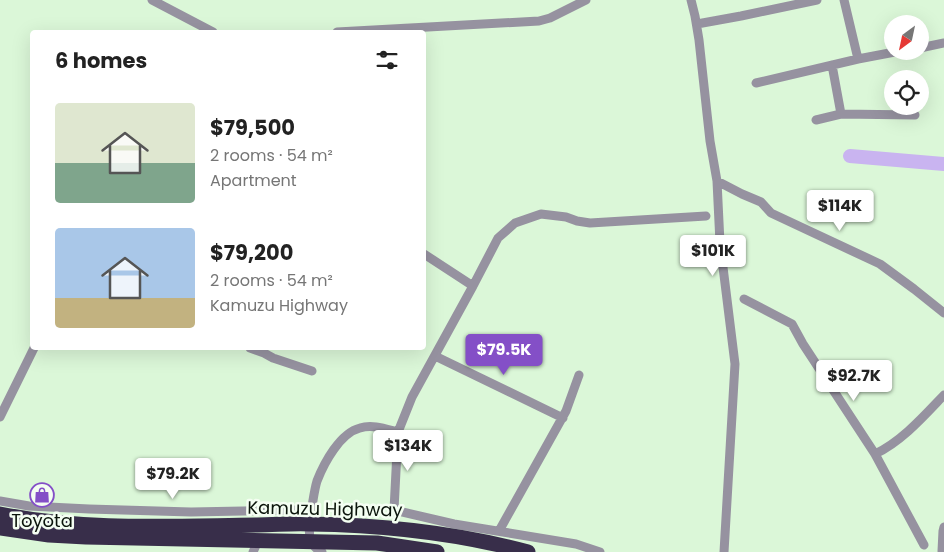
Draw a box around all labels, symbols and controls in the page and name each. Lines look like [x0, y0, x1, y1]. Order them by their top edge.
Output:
north arrow [884, 15, 929, 60]
map controls [884, 15, 929, 115]
text: 6 homes [55, 46, 147, 75]
icon: filters [373, 46, 401, 74]
button: locate [884, 70, 929, 115]
text: $79,500 [210, 113, 295, 142]
icon: home [95, 123, 155, 183]
text: 2 rooms · 54 m² [210, 144, 333, 167]
text: Apartment [210, 169, 297, 192]
pin: $114K [805, 190, 875, 232]
text: $114K [818, 194, 862, 217]
pin: $101K [678, 234, 748, 277]
text: $79,200 [210, 238, 293, 267]
text: $101K [691, 239, 735, 262]
icon: home [95, 248, 155, 308]
text: 2 rooms · 54 m² [210, 269, 333, 292]
text: Kamuzu Highway [210, 294, 348, 317]
pin: $79.5K [463, 334, 545, 376]
text: $79.5K [477, 338, 532, 361]
pin: $92.7K [813, 360, 895, 402]
text: $92.7K [827, 364, 881, 387]
pin: $134K [373, 430, 443, 472]
text: $134K [384, 434, 432, 457]
pin: $79.2K [132, 458, 214, 500]
text: $79.2K [146, 462, 200, 485]
shop icon: Toyota [29, 482, 55, 508]
street label: Kamuzu Highway [247, 495, 403, 522]
place label: Toyota [11, 508, 73, 533]

